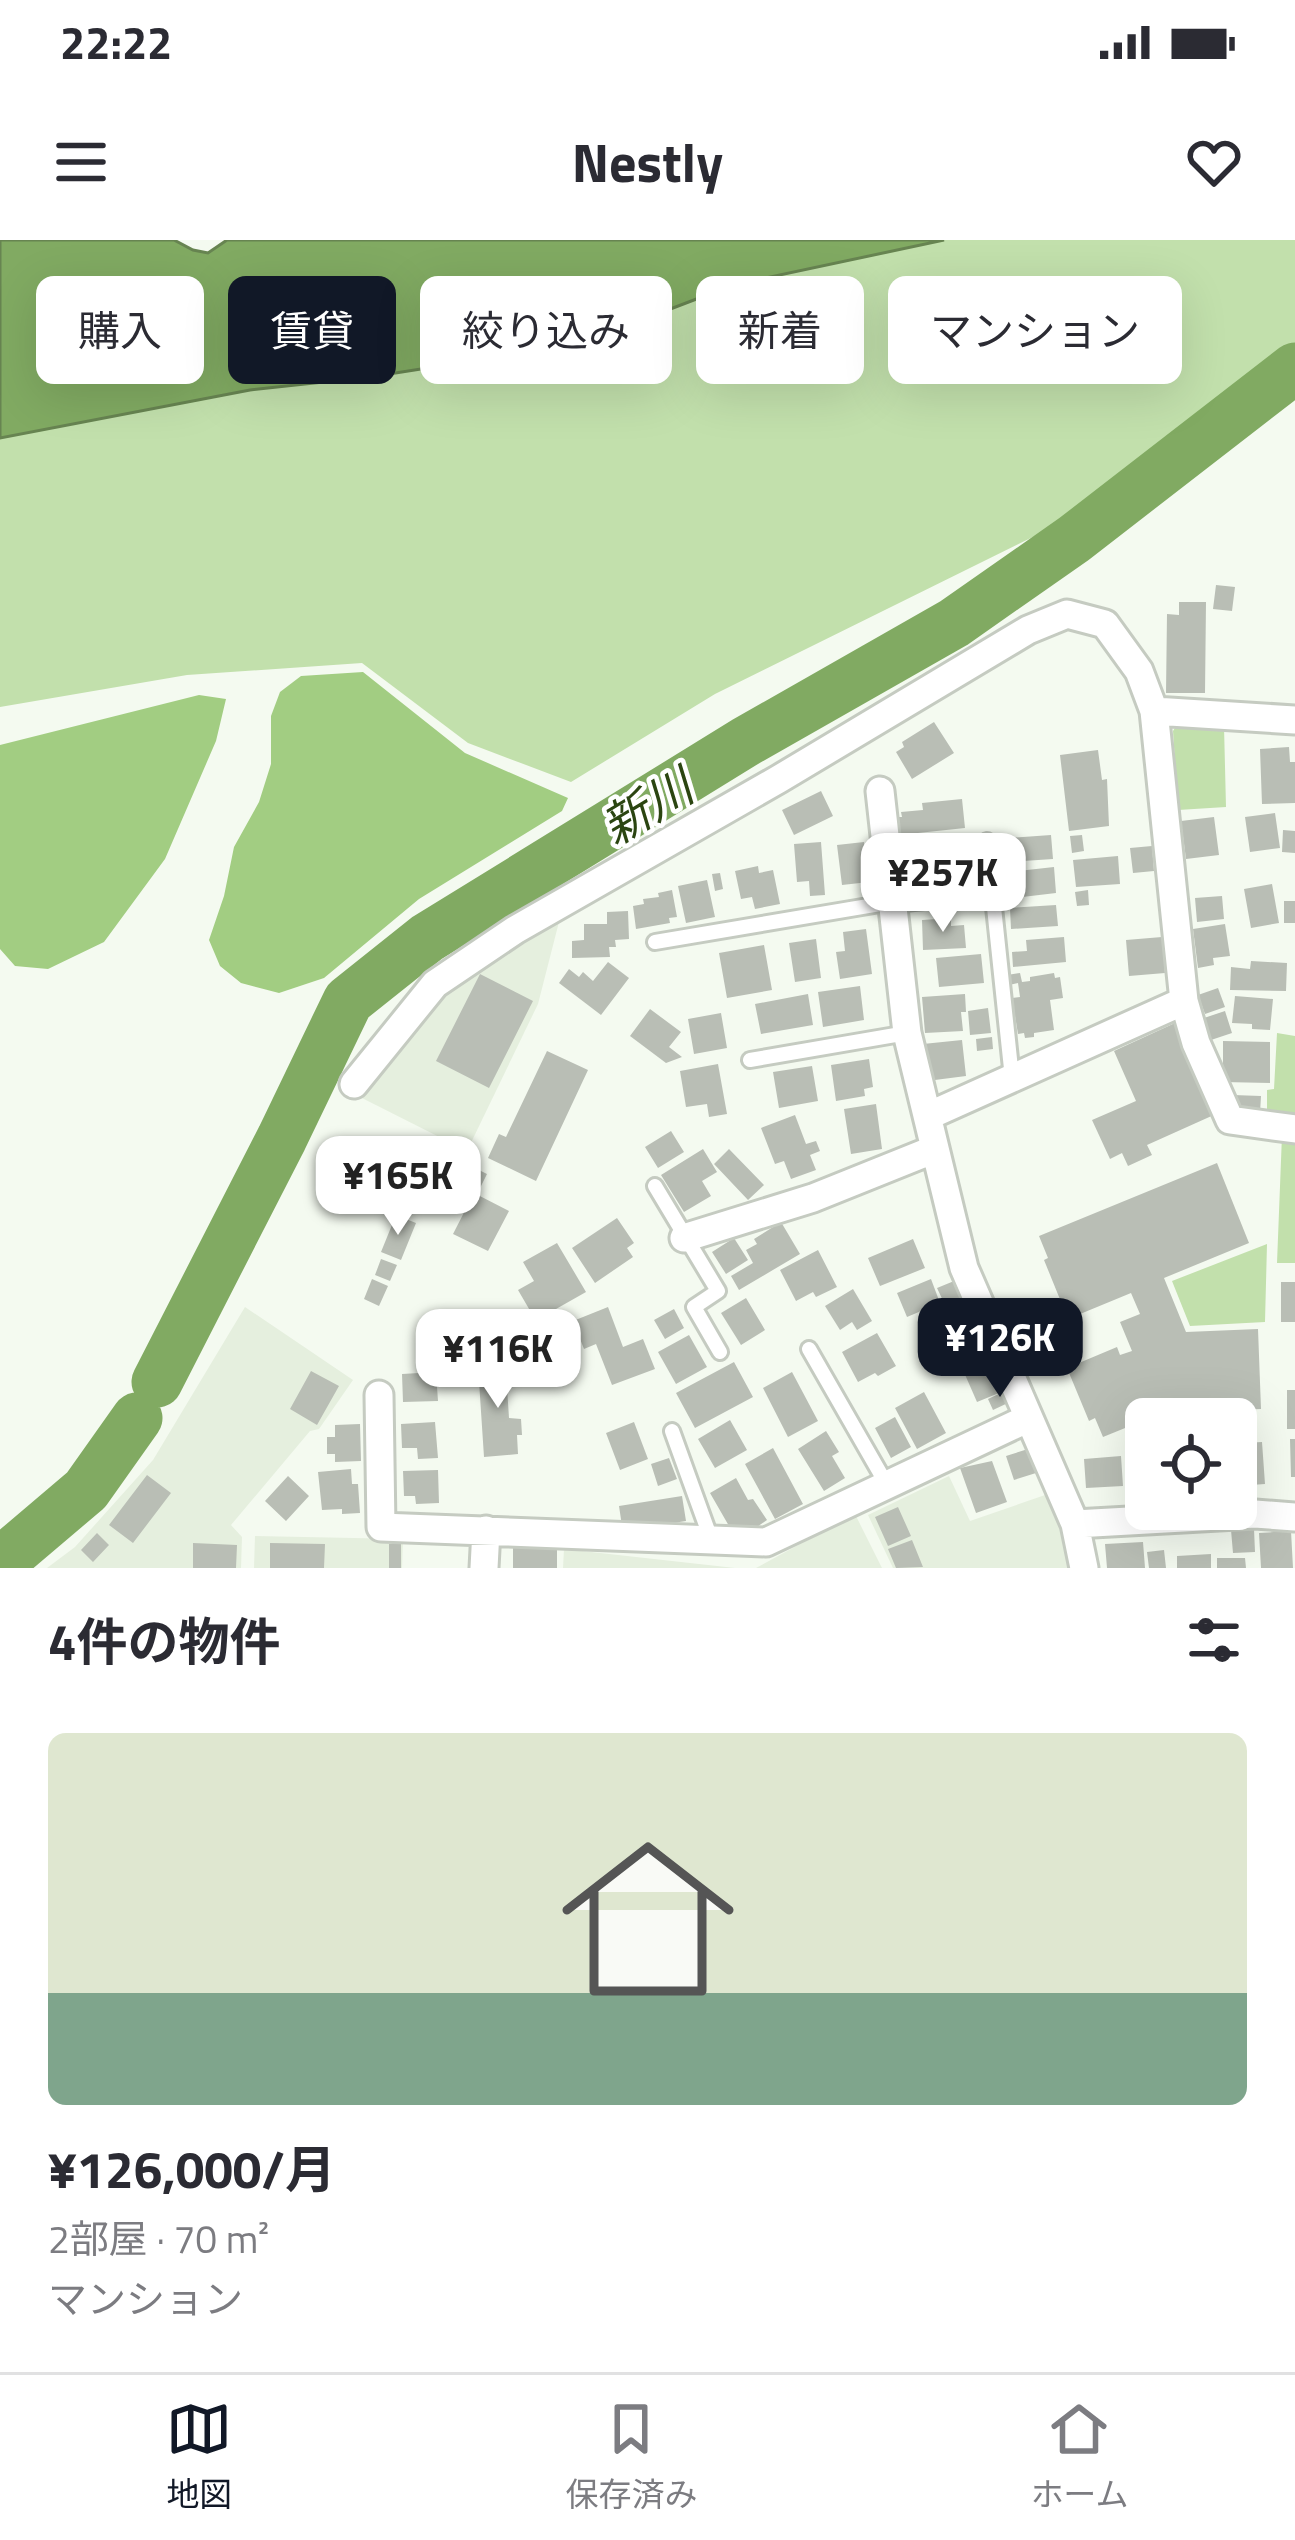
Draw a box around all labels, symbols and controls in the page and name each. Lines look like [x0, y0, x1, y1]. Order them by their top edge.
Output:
text: 22:22 [60, 8, 172, 76]
text: Nestly [572, 121, 723, 203]
icon: menu [48, 129, 114, 195]
icon: heart [1181, 129, 1247, 195]
chip: 購入 [36, 276, 204, 384]
chip: 賃貸 [228, 276, 396, 384]
chip: 絞り込み [420, 276, 672, 384]
chip: 新着 [696, 276, 864, 384]
chip: マンション [888, 276, 1182, 384]
water label: 新川 [587, 748, 711, 863]
pin: ¥257K [859, 833, 1027, 935]
text: ¥257K [888, 842, 998, 901]
pin: ¥165K [314, 1136, 482, 1238]
text: ¥165K [343, 1145, 453, 1204]
pin: ¥126K [916, 1298, 1084, 1400]
text: ¥126K [945, 1307, 1055, 1366]
pin: ¥116K [414, 1309, 582, 1411]
text: ¥116K [443, 1318, 553, 1377]
map controls [1125, 1398, 1257, 1530]
button: locate [1125, 1398, 1257, 1530]
text: 4件の物件 [48, 1602, 281, 1680]
icon: filters [1181, 1607, 1247, 1673]
icon: home [540, 1811, 756, 2027]
text: ¥126,000/月 [48, 2130, 336, 2208]
text: 2部屋 · 70 m² [48, 2209, 269, 2268]
text: マンション [48, 2269, 243, 2328]
tab: 地図 [166, 2396, 232, 2519]
tab: 保存済み [565, 2396, 697, 2519]
tab: ホーム [1030, 2396, 1128, 2519]

